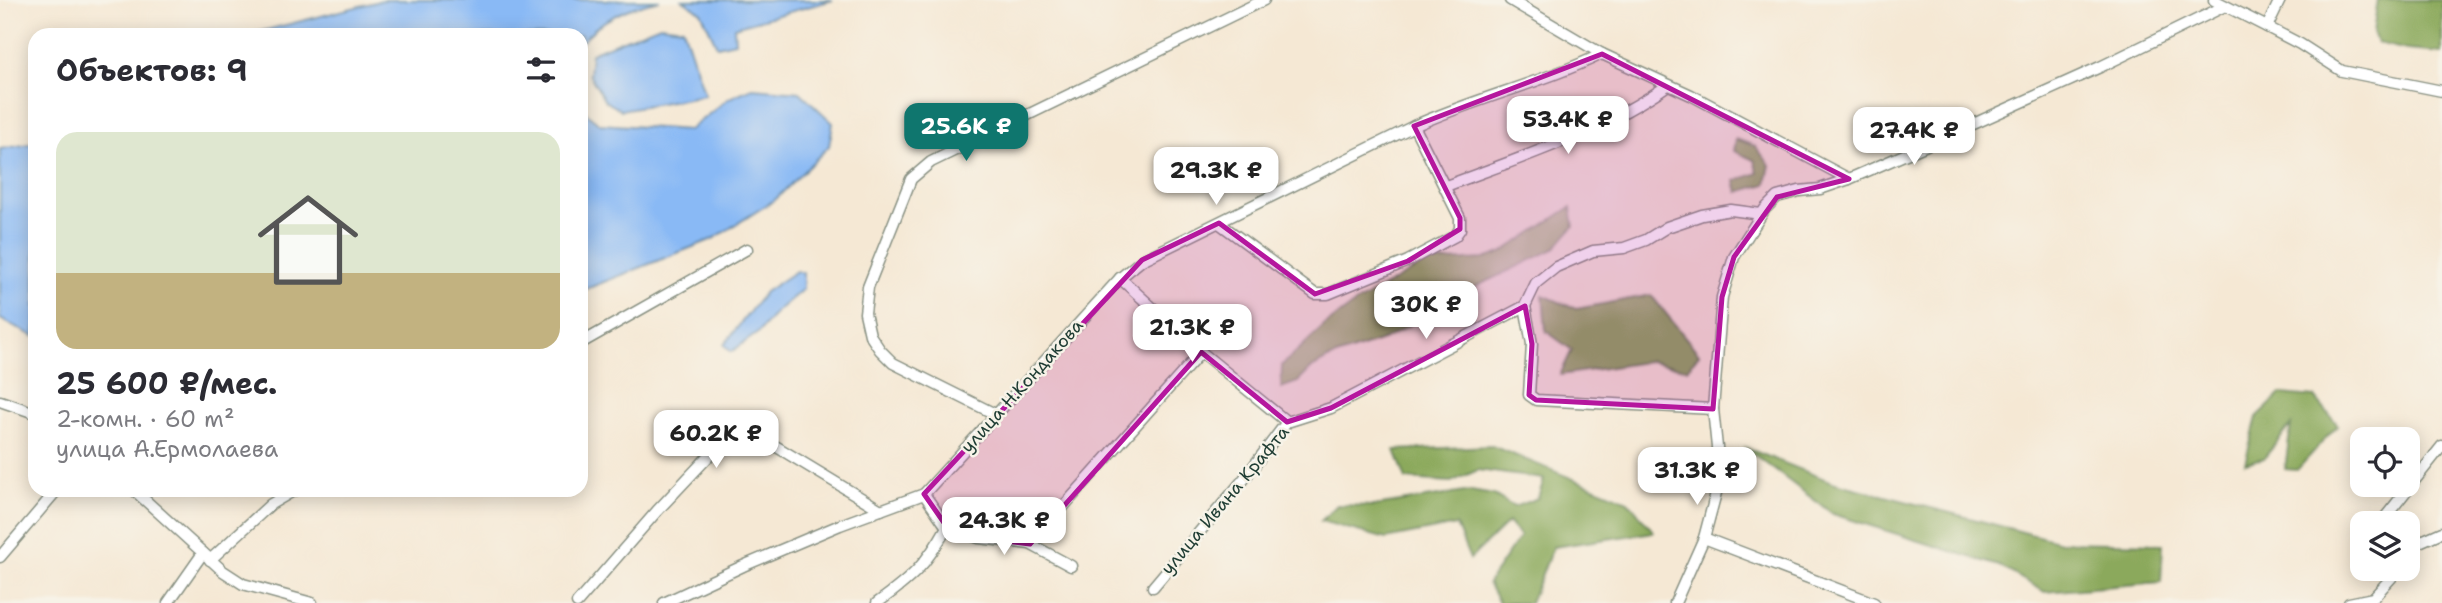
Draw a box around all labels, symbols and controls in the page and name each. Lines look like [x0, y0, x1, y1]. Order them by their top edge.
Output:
text: Объектов: 9 [56, 50, 248, 91]
icon: filters [522, 51, 560, 89]
pin: 53.4K ₽ [1503, 96, 1633, 156]
pin: 25.6K ₽ [901, 104, 1031, 163]
text: 53.4K ₽ [1523, 104, 1613, 134]
pin: 27.4K ₽ [1849, 108, 1979, 167]
text: 25.6K ₽ [920, 111, 1012, 141]
text: 27.4K ₽ [1869, 115, 1959, 145]
pin: 29.3K ₽ [1151, 148, 1281, 207]
text: 29.3K ₽ [1170, 155, 1263, 185]
icon: home [245, 177, 371, 303]
pin: 30K ₽ [1377, 282, 1475, 341]
text: 30K ₽ [1390, 289, 1462, 319]
pin: 21.3K ₽ [1127, 304, 1257, 364]
text: 21.3K ₽ [1149, 312, 1235, 342]
street label: улица Н.Кондакова [955, 314, 1089, 458]
text: 25 600 ₽/мес. [56, 363, 277, 404]
text: 2-комн. · 60 m² [56, 404, 234, 434]
pin: 60.2K ₽ [651, 410, 781, 470]
text: 60.2K ₽ [670, 418, 762, 448]
street label: улица Ивана Крафта [1156, 421, 1294, 579]
map controls [2350, 427, 2420, 581]
button: locate [2350, 427, 2420, 497]
text: улица А.Ермолаева [56, 434, 278, 464]
pin: 31.3K ₽ [1632, 448, 1762, 507]
text: 31.3K ₽ [1654, 455, 1740, 485]
pin: 24.3K ₽ [939, 498, 1069, 557]
text: 24.3K ₽ [958, 505, 1050, 535]
button: layers [2350, 511, 2420, 581]

